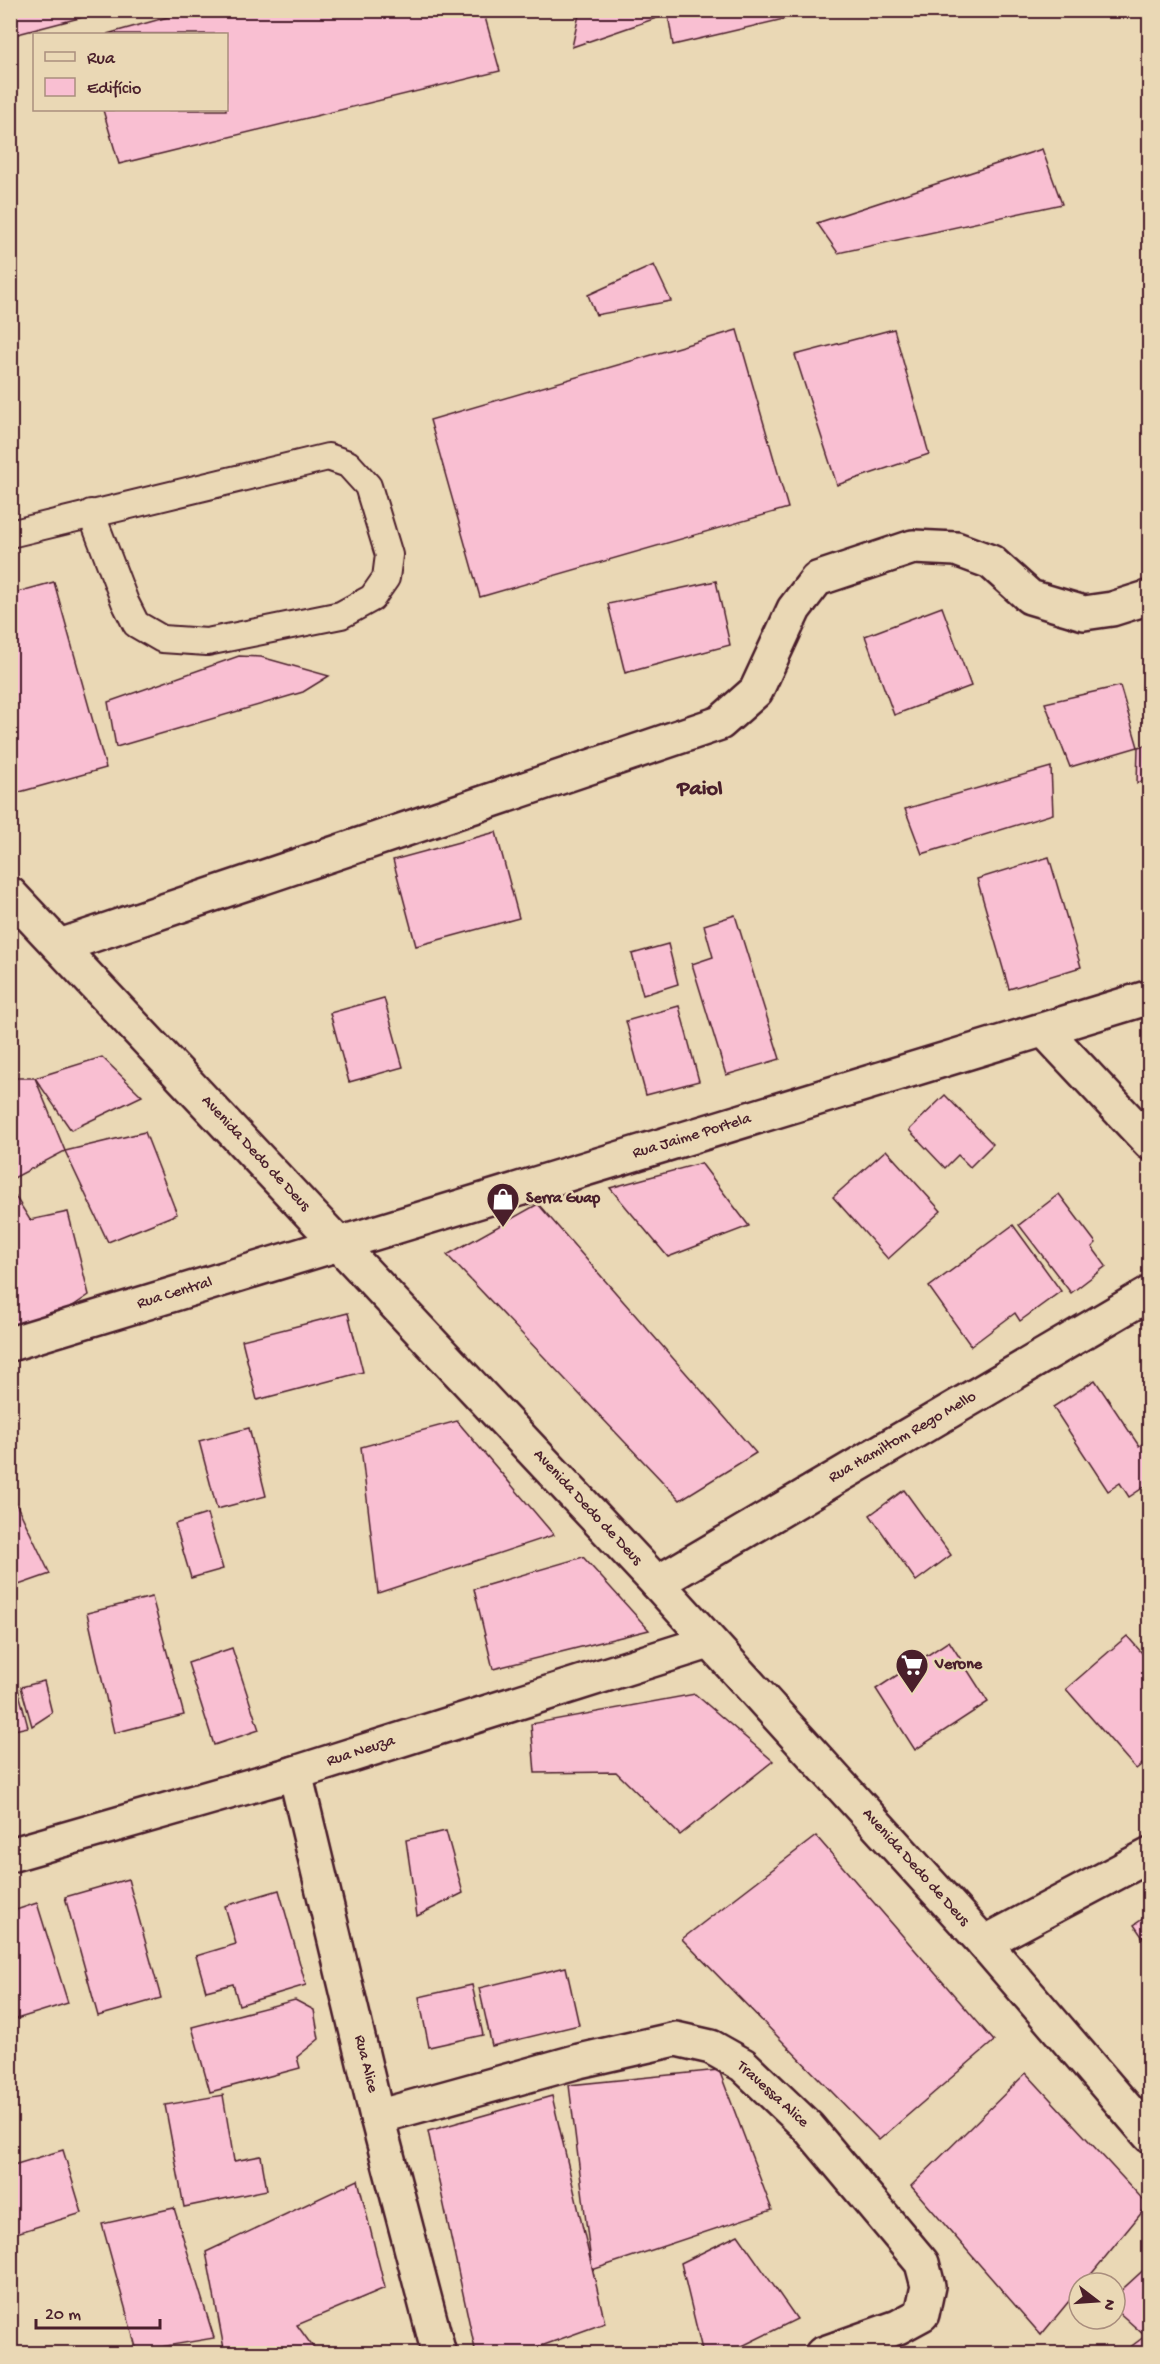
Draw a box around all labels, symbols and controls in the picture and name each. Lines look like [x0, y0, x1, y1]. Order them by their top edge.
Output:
legend [33, 33, 228, 111]
text: Rua [87, 49, 116, 70]
text: Edifício [87, 79, 141, 100]
district label: Paiol [676, 777, 723, 803]
street label: Avenida Dedo de Deus [196, 1092, 314, 1217]
street label: Rua Jaime Portela [631, 1110, 755, 1164]
shop icon: Serra Guap [485, 1181, 521, 1228]
place label: Serra Guap [526, 1190, 600, 1209]
street label: Rua Central [135, 1274, 215, 1314]
street label: Rua Hamiltom Rego Mello [826, 1388, 980, 1488]
street label: Avenida Dedo de Deus [528, 1446, 646, 1571]
supermarket icon: Verone [894, 1647, 930, 1694]
place label: Verone [934, 1656, 983, 1675]
street label: Rua Neuza [324, 1732, 399, 1772]
street label: Avenida Dedo de Deus [857, 1805, 973, 1931]
street label: Rua Alice [349, 2033, 381, 2095]
street label: Travessa Alice [731, 2057, 813, 2133]
north arrow [1067, 2271, 1127, 2331]
scale bar [36, 2292, 160, 2330]
text: N [1097, 2297, 1119, 2313]
text: 20 m [45, 2305, 81, 2326]

